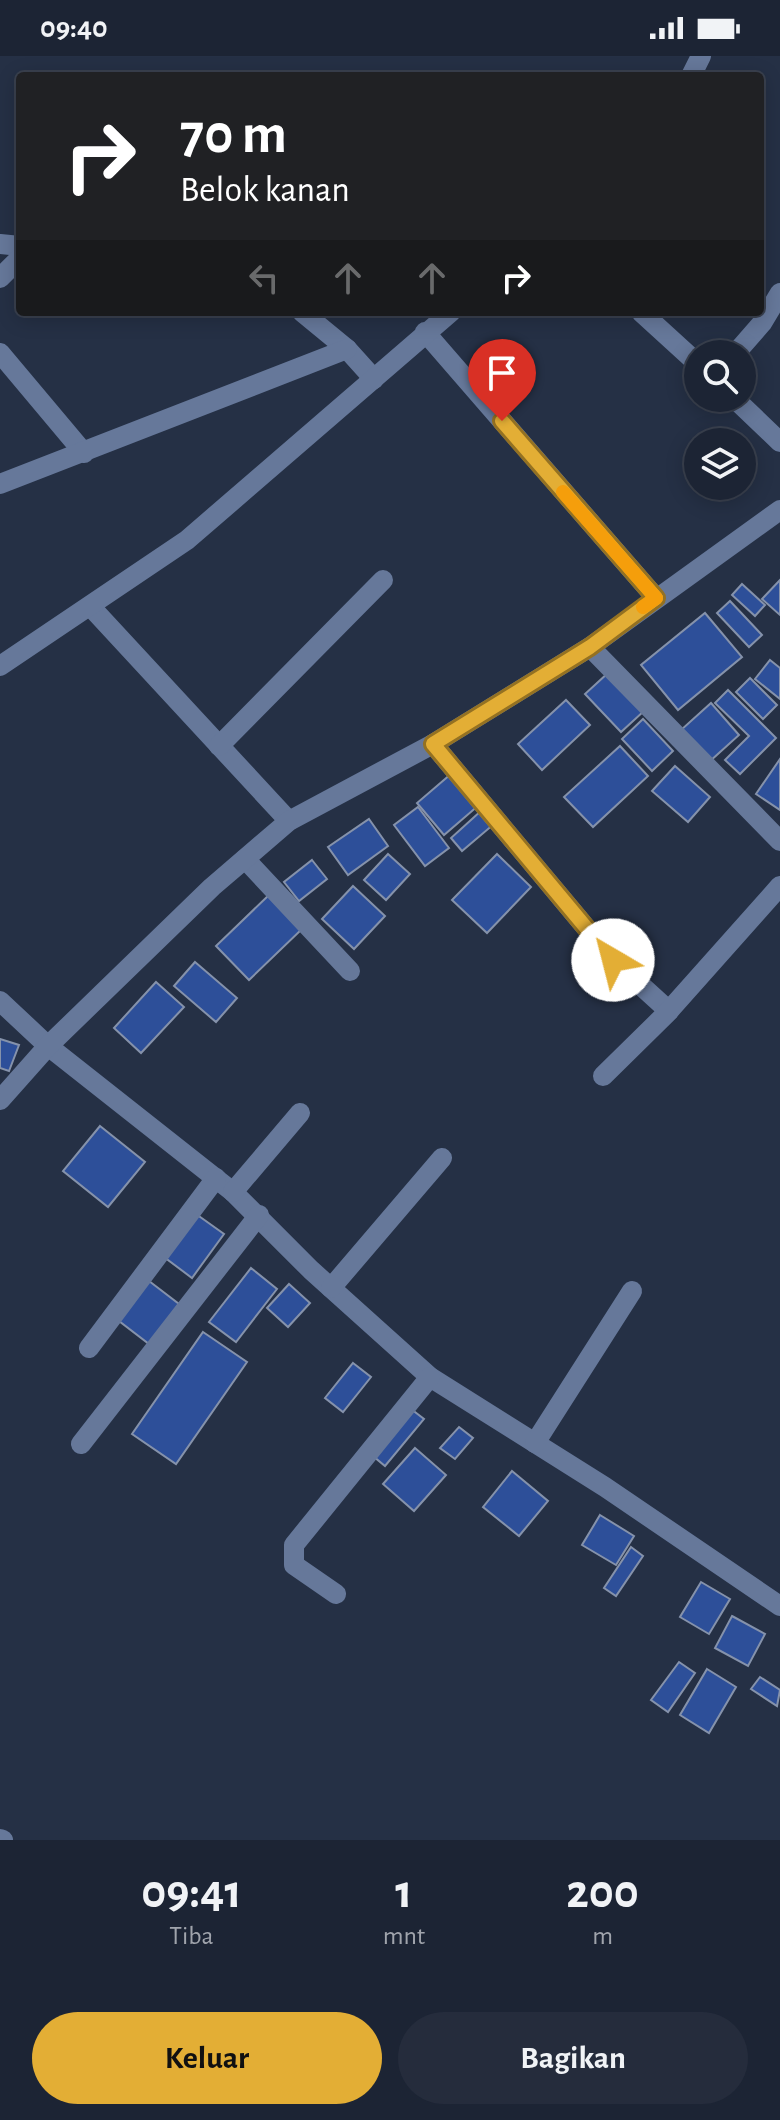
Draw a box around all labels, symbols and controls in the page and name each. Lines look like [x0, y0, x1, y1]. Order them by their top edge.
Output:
text: 09:40 [40, 13, 108, 43]
icon: right [48, 104, 152, 208]
text: 70 m [180, 107, 287, 163]
text: Belok kanan [180, 172, 350, 208]
icon: left [242, 256, 286, 300]
icon: ahead [326, 256, 370, 300]
icon: ahead [410, 256, 454, 300]
icon: right [494, 256, 538, 300]
pin [468, 339, 536, 421]
map controls [684, 340, 756, 500]
button: search [684, 340, 756, 412]
icon: arrive [480, 351, 524, 395]
button: layers [684, 428, 756, 500]
position arrow [571, 918, 655, 1002]
text: 09:41 [141, 1869, 242, 1917]
text: 1 [395, 1869, 413, 1917]
text: 200 [566, 1869, 639, 1917]
text: Tiba [169, 1923, 214, 1949]
text: mnt [383, 1923, 425, 1949]
text: m [592, 1923, 613, 1949]
button: Keluar [32, 2012, 382, 2104]
button: Bagikan [398, 2012, 748, 2104]

